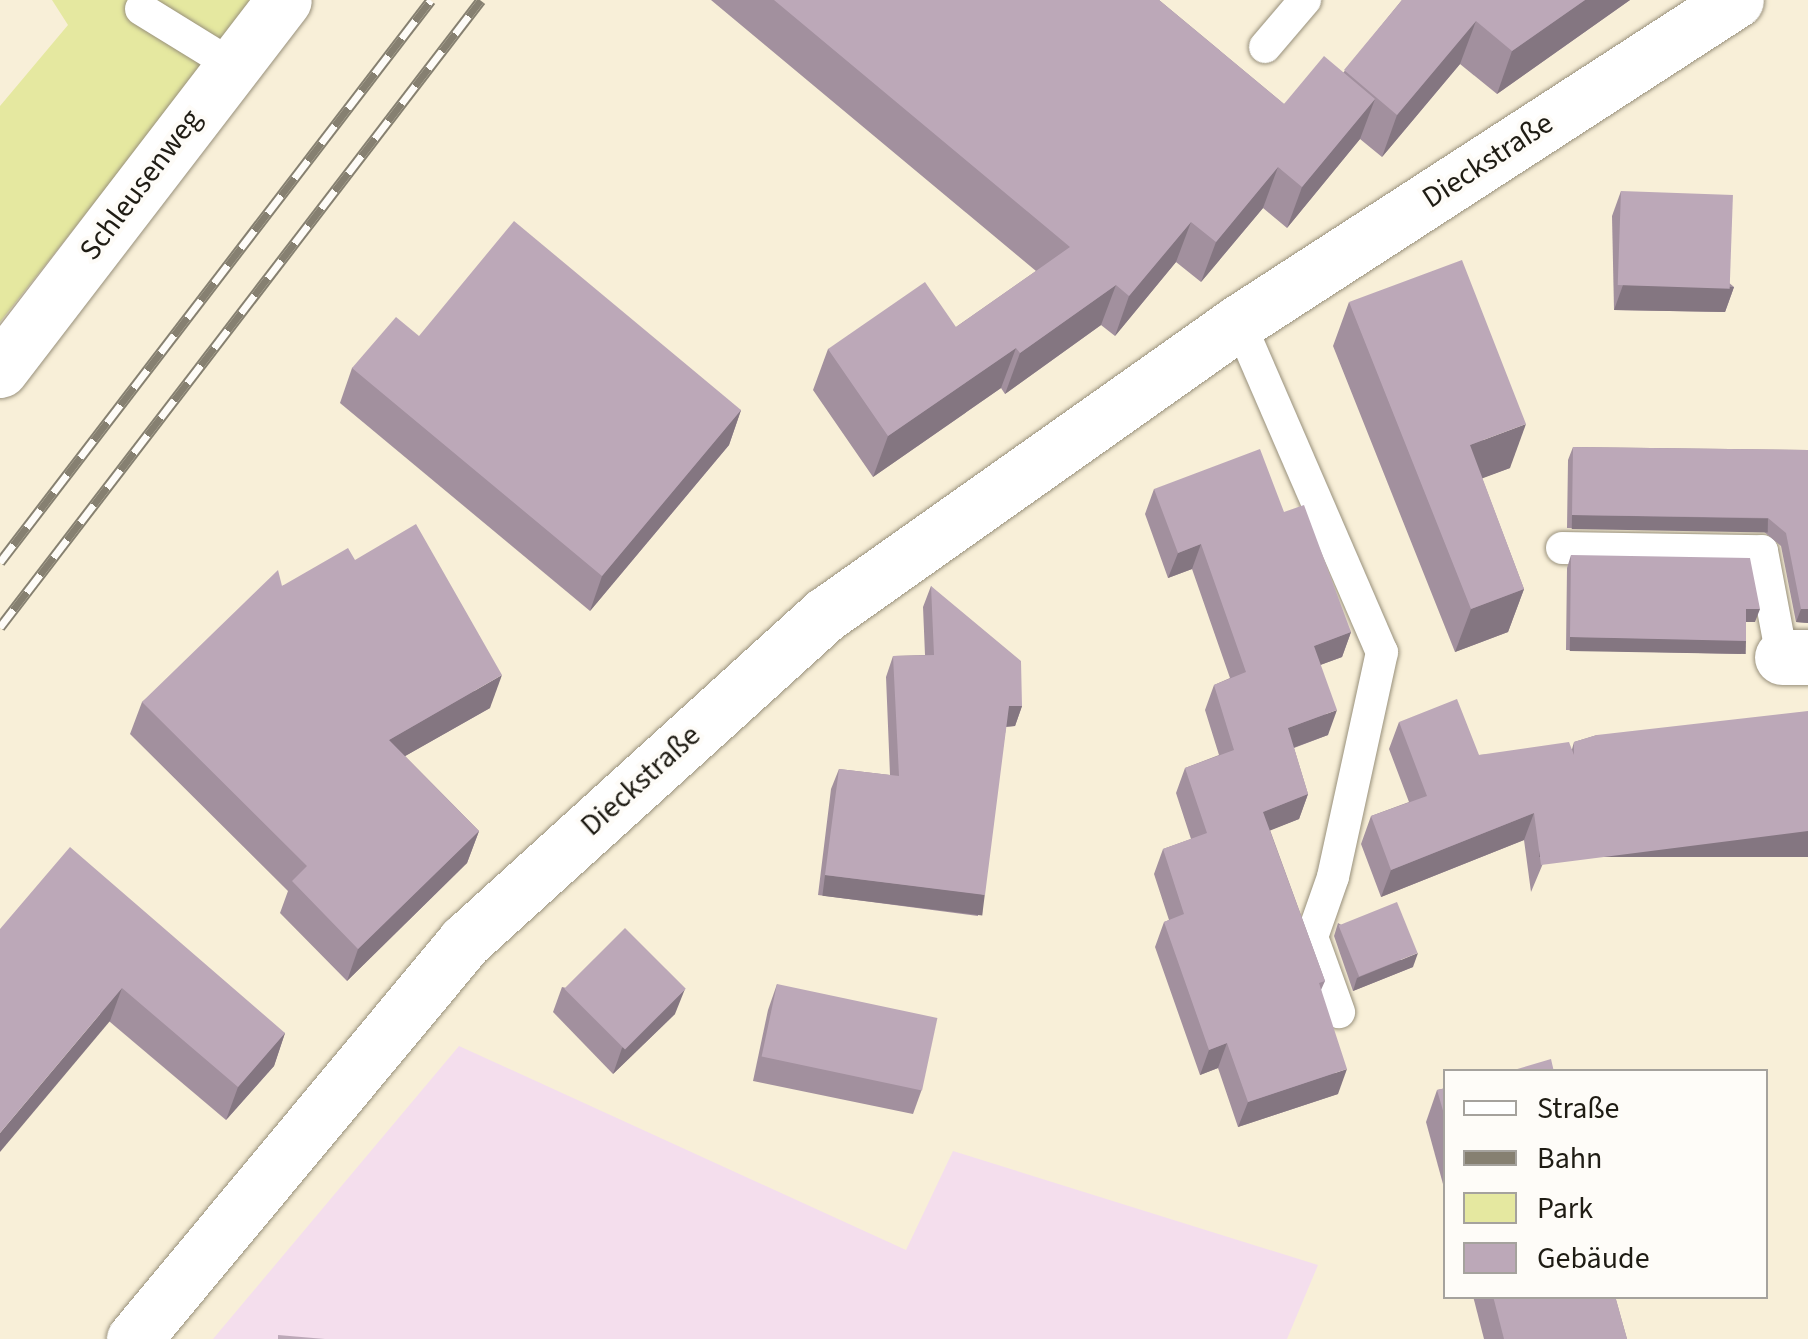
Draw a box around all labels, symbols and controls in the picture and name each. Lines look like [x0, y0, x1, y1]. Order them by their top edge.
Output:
street label: Schleusenweg [72, 102, 210, 268]
street label: Dieckstraße [1416, 106, 1560, 216]
street label: Dieckstraße [574, 718, 708, 844]
legend [1443, 1069, 1768, 1299]
text: Straße [1537, 1087, 1619, 1130]
text: Bahn [1537, 1137, 1603, 1180]
text: Park [1537, 1187, 1593, 1230]
text: Gebäude [1537, 1237, 1650, 1280]

